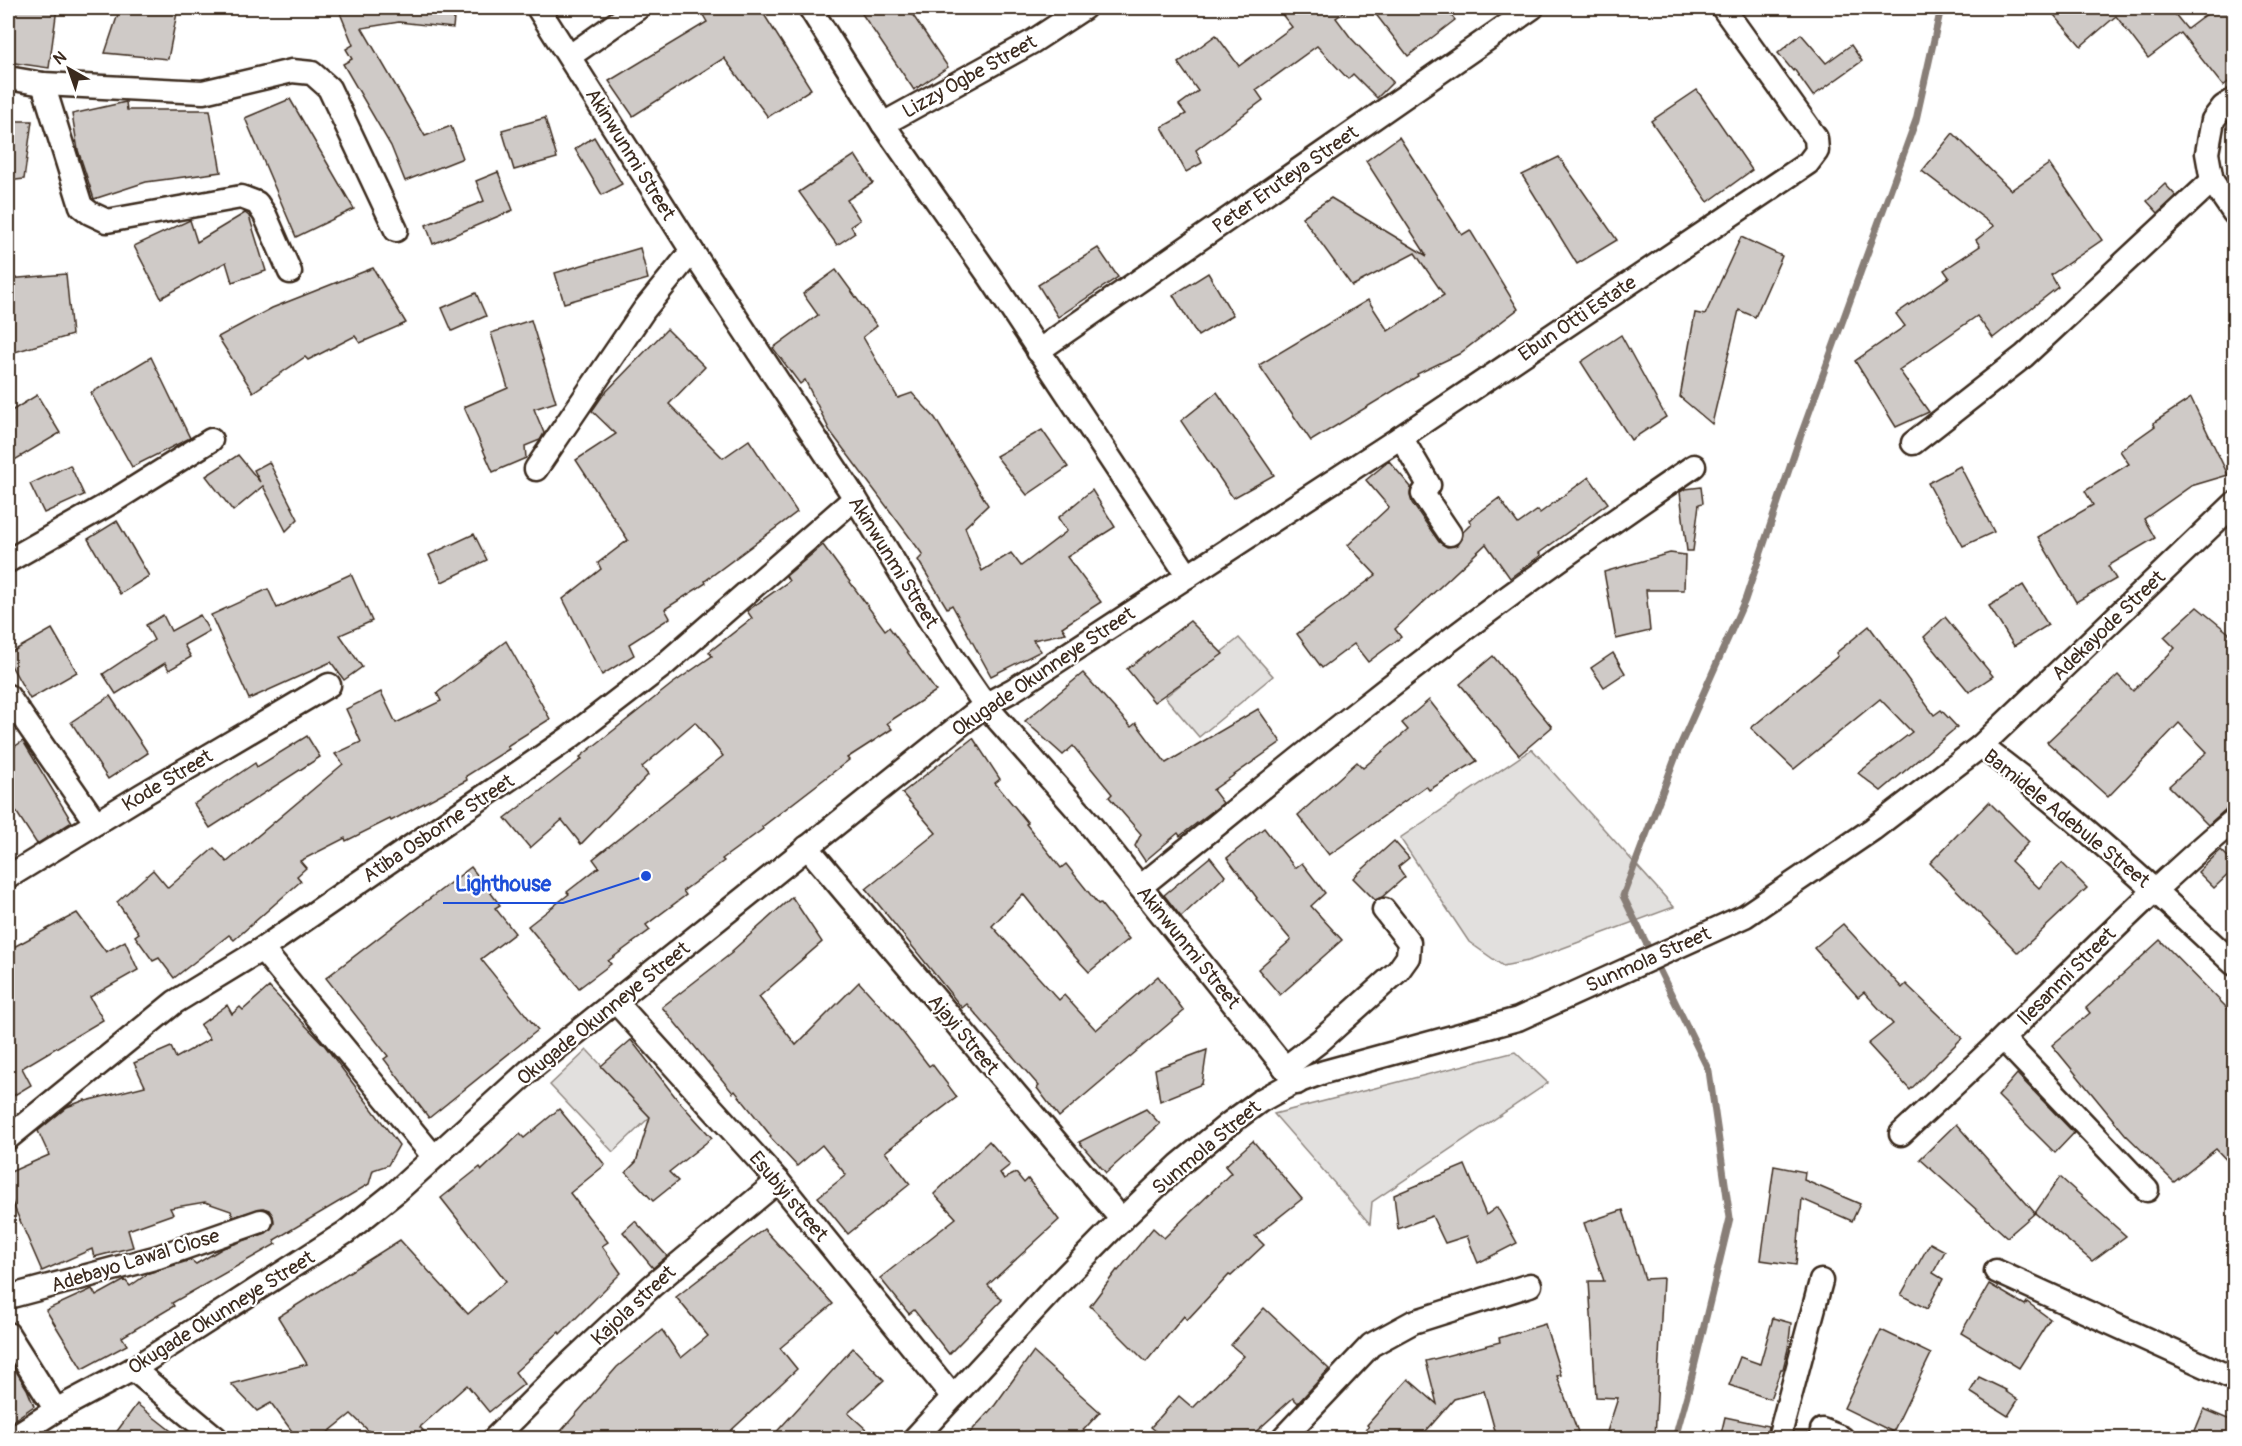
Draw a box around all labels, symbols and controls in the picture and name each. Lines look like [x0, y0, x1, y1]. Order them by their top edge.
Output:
street label: Lizzy Ogbe Street [898, 29, 1042, 124]
north arrow [39, 39, 99, 99]
text: N [49, 47, 71, 69]
street label: Akinwunmi Street [580, 84, 682, 226]
street label: Peter Eruteya Street [1208, 119, 1364, 239]
street label: Ebun Otti Estate [1514, 270, 1641, 367]
street label: Akinwunmi Street [843, 492, 945, 634]
street label: Adekayode Street [2046, 564, 2171, 686]
street label: Okugade Okunneye Street [947, 600, 1140, 742]
street label: Kode Street [117, 743, 218, 817]
street label: Bamidele Adebule Street [1979, 744, 2156, 894]
street label: Atiba Osborne Street [358, 768, 519, 888]
callout: Lighthouse [443, 864, 563, 903]
text: Lighthouse [455, 871, 552, 898]
street label: Akinwunmi Street [1131, 881, 1246, 1015]
street label: Sunmola Street [1582, 920, 1715, 998]
street label: Ilesanmi Street [2012, 921, 2122, 1031]
street label: Okugade Okunneye Street [512, 935, 695, 1091]
street label: Ajayi Street [923, 989, 1005, 1080]
street label: Sunmola Street [1147, 1094, 1266, 1200]
street label: Esubiyi street [744, 1146, 834, 1247]
street label: Adebayo Lawal Close [48, 1223, 222, 1298]
street label: Okugade Okunneye Street [123, 1244, 320, 1380]
street label: Kajola street [586, 1259, 682, 1351]

